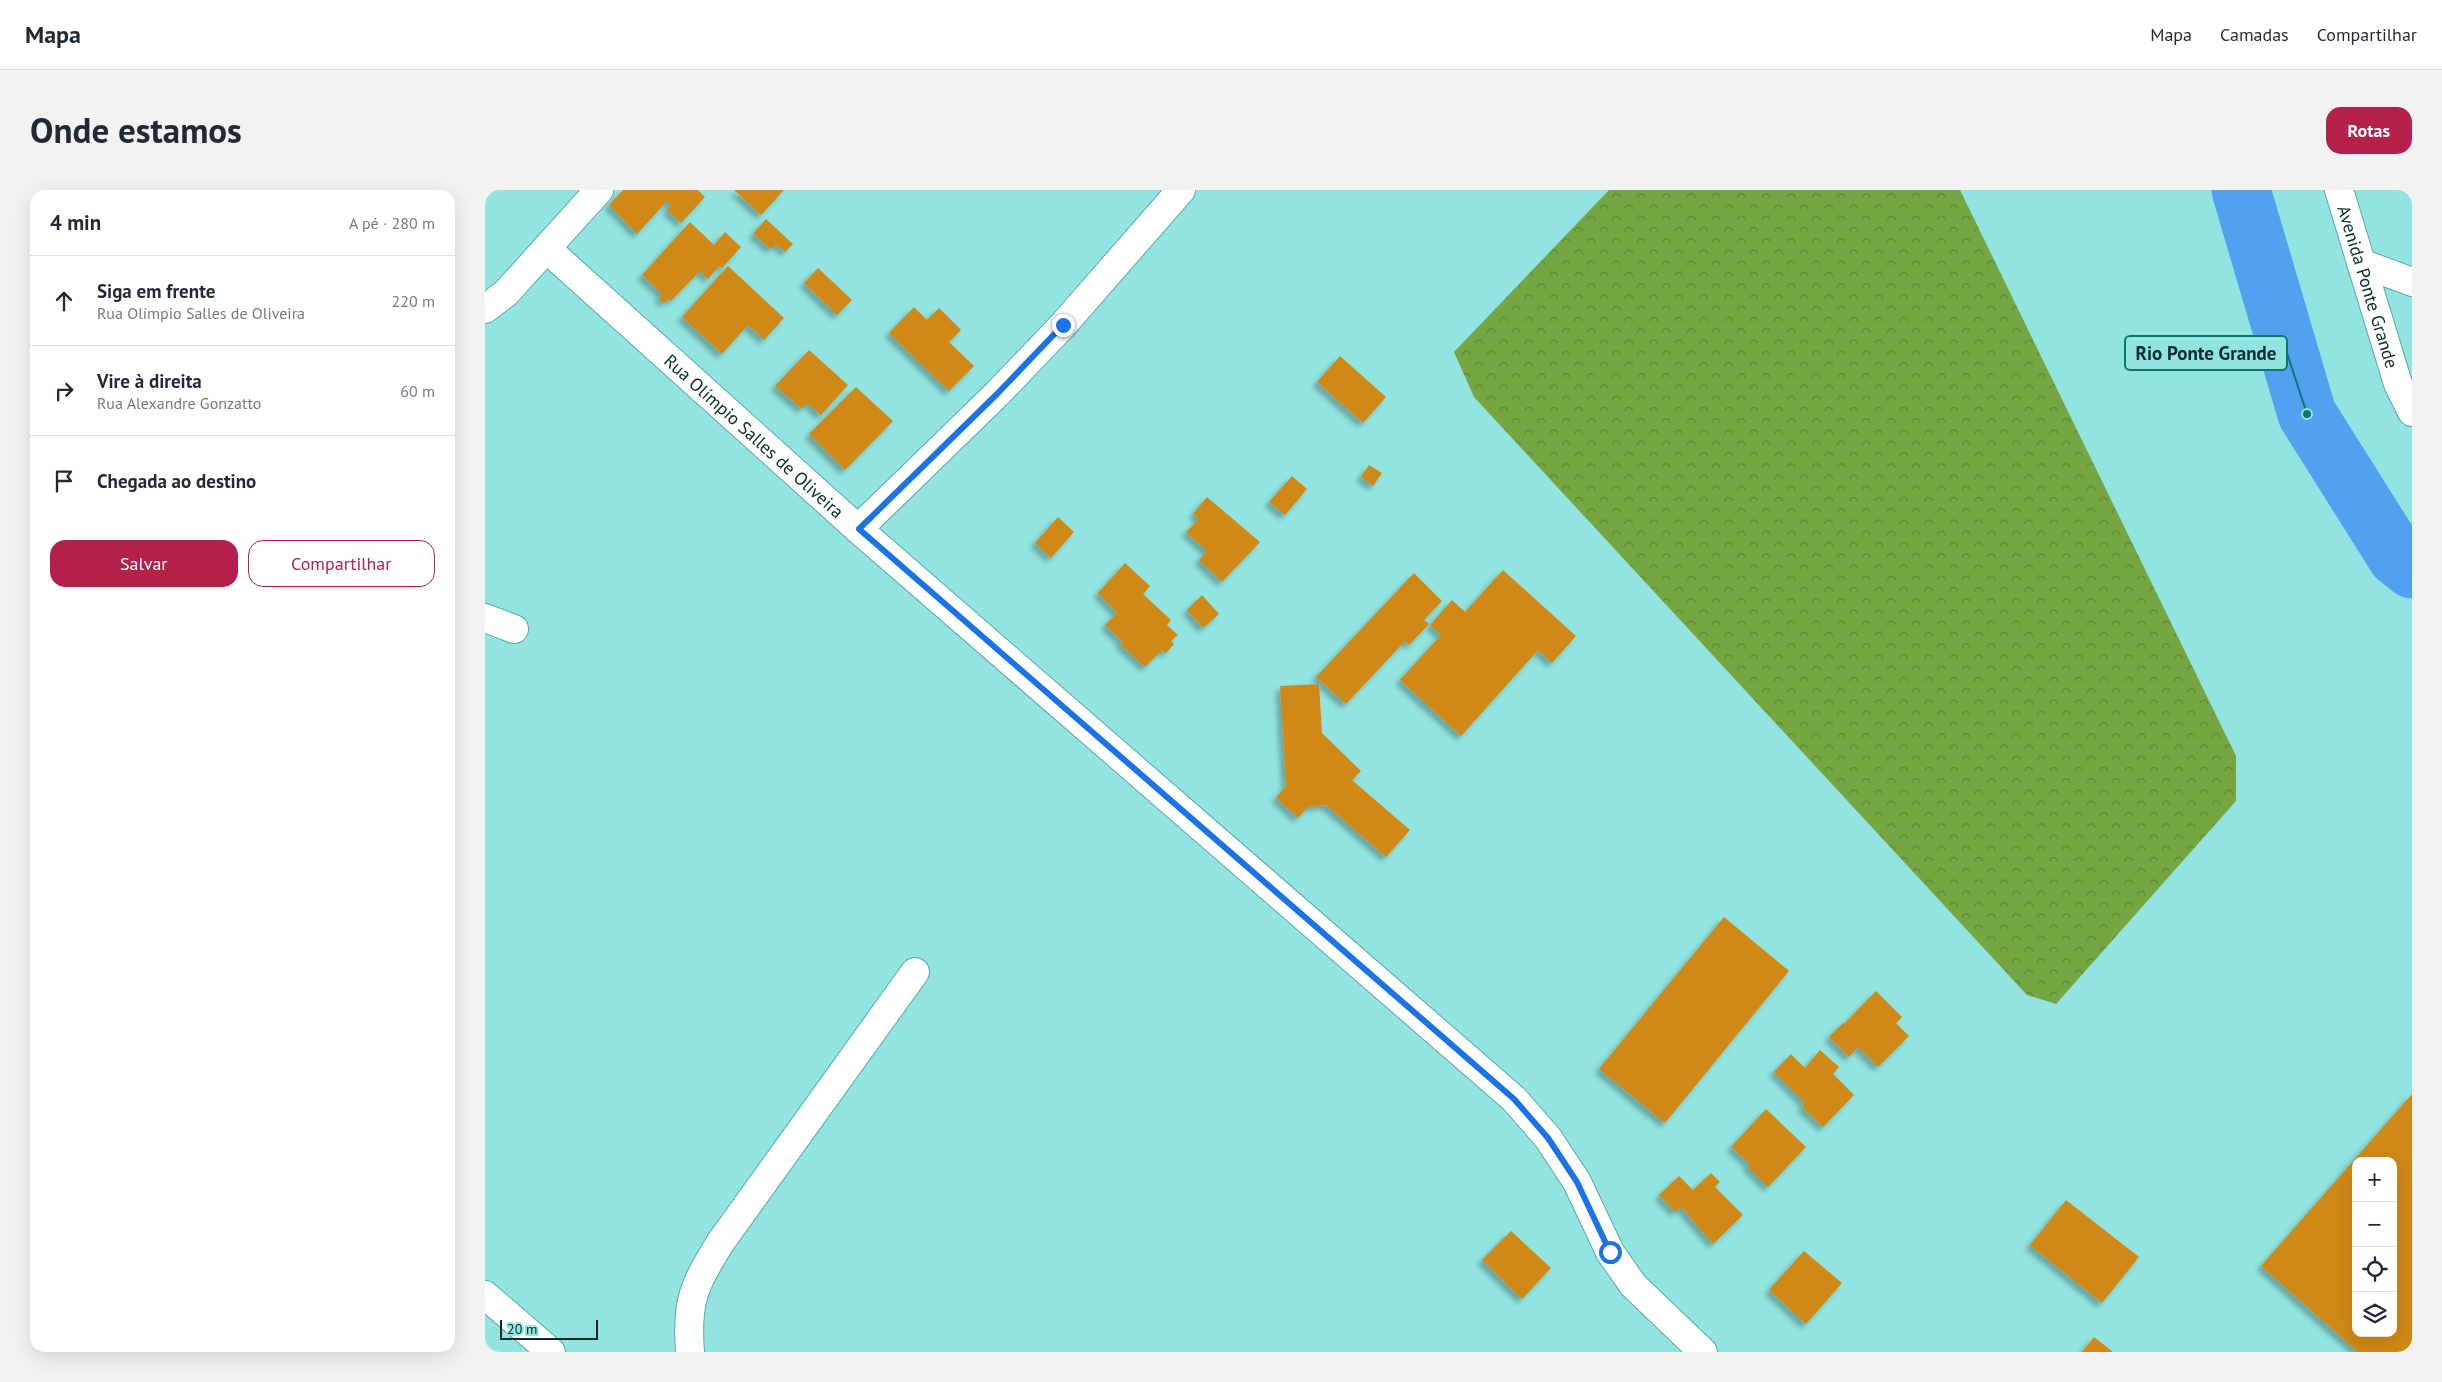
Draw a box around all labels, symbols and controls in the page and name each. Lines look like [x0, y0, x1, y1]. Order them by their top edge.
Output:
text: Mapa [25, 19, 81, 50]
text: Mapa [2150, 23, 2192, 46]
text: Camadas [2220, 23, 2289, 46]
text: Compartilhar [2317, 23, 2417, 46]
text: Onde estamos [30, 107, 242, 153]
button: Rotas [2326, 107, 2412, 154]
street label: Avenida Ponte Grande [2333, 202, 2404, 371]
text: 4 min [50, 209, 101, 236]
text: A pé · 280 m [349, 213, 435, 233]
text: Siga em frente [97, 279, 215, 303]
icon: ahead [50, 287, 78, 315]
text: 220 m [392, 291, 435, 311]
text: Rua Olímpio Salles de Oliveira [97, 303, 305, 323]
route end [1052, 314, 1075, 337]
callout: Rio Ponte Grande [2125, 336, 2287, 370]
text: Rio Ponte Grande [2136, 341, 2276, 365]
street label: Rua Olímpio Salles de Oliveira [660, 349, 849, 523]
text: Vire à direita [97, 369, 202, 393]
icon: right [50, 377, 78, 405]
text: 60 m [400, 381, 435, 401]
text: Rua Alexandre Gonzatto [97, 393, 261, 413]
icon: arrive [50, 467, 78, 495]
text: Chegada ao destino [97, 469, 256, 493]
button: Salvar [50, 540, 238, 587]
button: Compartilhar [248, 540, 435, 587]
map controls [2352, 1157, 2397, 1337]
button: + [2352, 1157, 2397, 1202]
button: − [2352, 1202, 2397, 1247]
route start [1599, 1241, 1622, 1264]
button: locate [2352, 1247, 2397, 1292]
button: layers [2352, 1292, 2397, 1337]
scale bar [500, 1317, 597, 1340]
text: 20 m [507, 1320, 537, 1338]

